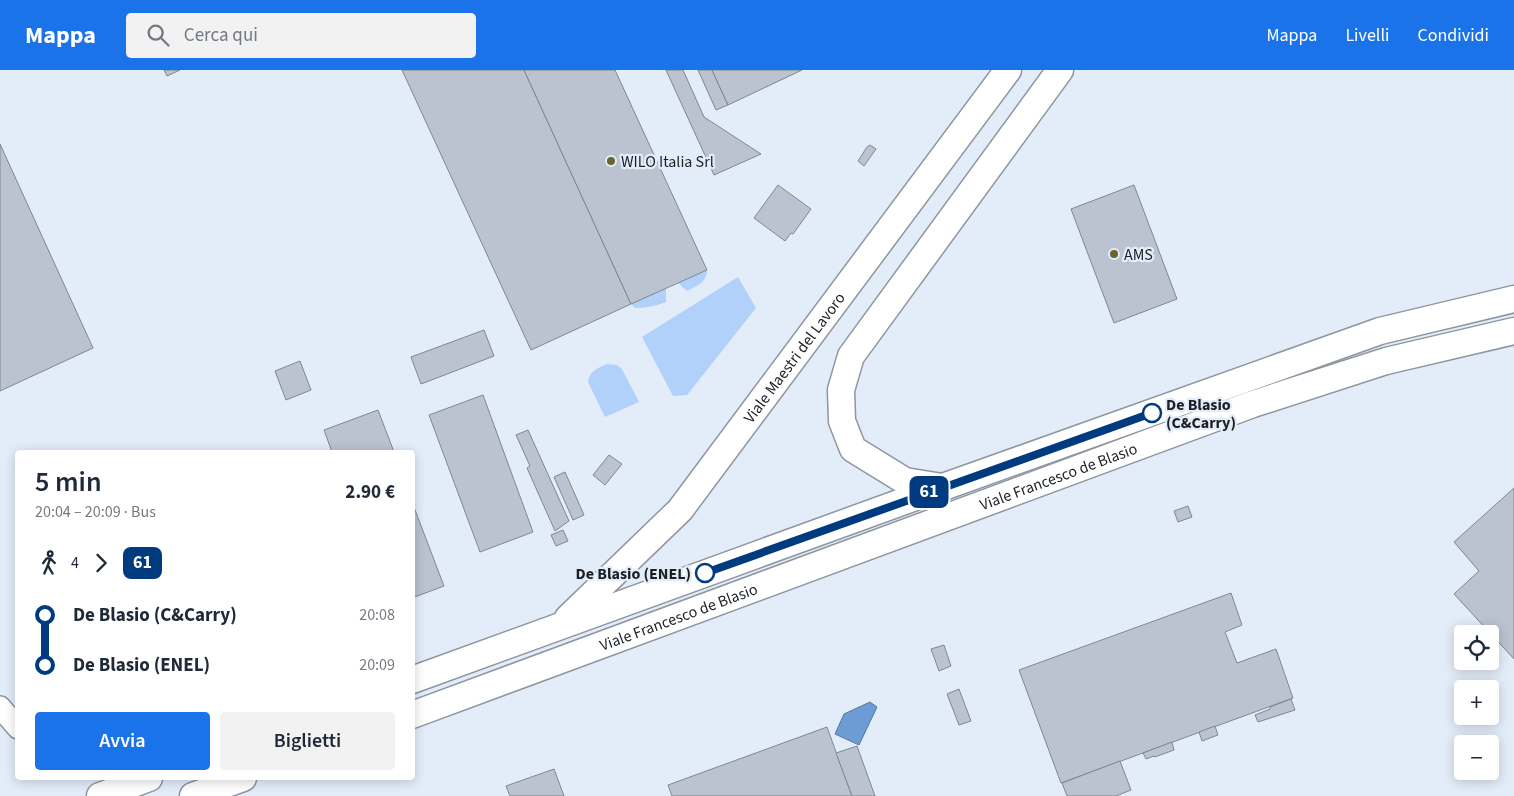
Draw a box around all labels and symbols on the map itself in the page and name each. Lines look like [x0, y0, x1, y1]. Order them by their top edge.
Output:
place label: WILO Italia Srl [621, 151, 714, 173]
marker: WILO Italia Srl [605, 155, 617, 167]
place label: AMS [1124, 244, 1153, 266]
marker: AMS [1108, 248, 1120, 260]
street label: Viale Maestri del Lavoro [739, 288, 851, 428]
place label: De Blasio (C&Carry) [1166, 394, 1236, 434]
marker: De Blasio (C&Carry) [1142, 403, 1162, 423]
street label: Viale Francesco de Blasio [977, 438, 1141, 516]
line badge: 61 [906, 476, 952, 508]
place label: De Blasio (ENEL) [576, 563, 691, 585]
marker: De Blasio (ENEL) [695, 563, 715, 583]
street label: Viale Francesco de Blasio [597, 578, 761, 657]

